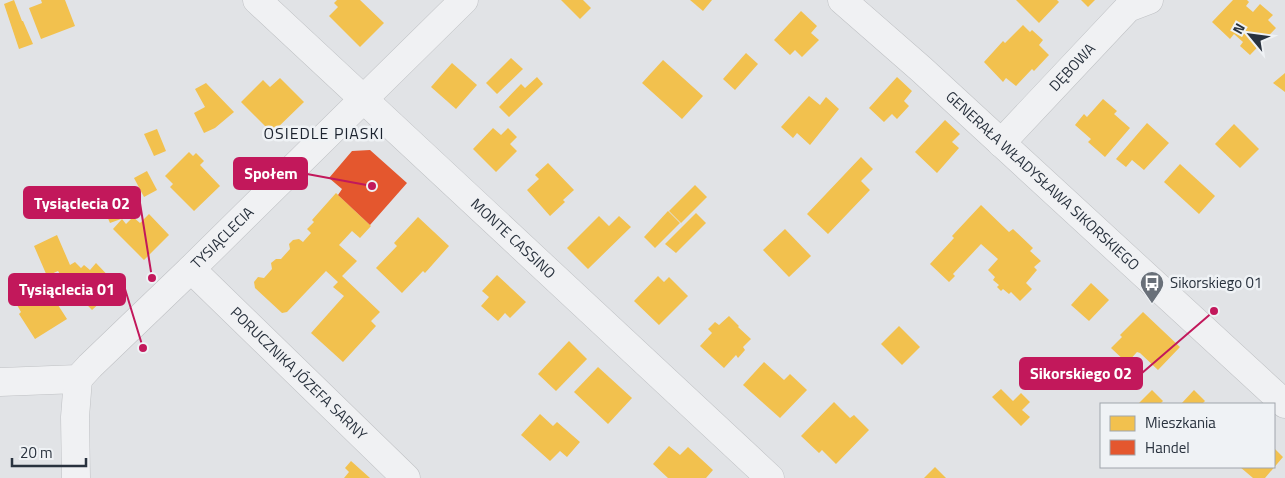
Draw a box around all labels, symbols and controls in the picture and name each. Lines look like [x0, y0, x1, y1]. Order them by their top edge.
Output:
north arrow [1225, 10, 1275, 60]
text: N [1227, 19, 1250, 38]
street label: DĘBOWA [1043, 38, 1101, 96]
street label: GENERAŁA WŁADYSŁAWA SIKORSKIEGO [941, 85, 1145, 276]
district label: OSIEDLE PIASKI [264, 121, 384, 145]
callout: Społem [234, 158, 307, 189]
text: Społem [244, 161, 298, 185]
callout: Tysiąclecia 02 [24, 187, 140, 218]
text: Tysiąclecia 02 [34, 191, 130, 215]
street label: MONTE CASSINO [466, 193, 561, 284]
street label: TYSIĄCLECIA [185, 201, 259, 274]
bus stop icon: Sikorskiego 01 [1139, 270, 1165, 304]
place label: Sikorskiego 01 [1170, 271, 1262, 294]
callout: Tysiąclecia 01 [9, 274, 125, 305]
text: Tysiąclecia 01 [19, 277, 115, 301]
street label: PORUCZNIKA JÓZEFA SARNY [225, 301, 373, 445]
callout: Sikorskiego 02 [1020, 358, 1142, 389]
text: Sikorskiego 02 [1030, 361, 1132, 385]
legend [1100, 403, 1275, 468]
text: Mieszkania [1145, 411, 1216, 434]
scale bar [12, 436, 86, 468]
text: Handel [1145, 436, 1190, 459]
text: 20 m [20, 441, 53, 464]

